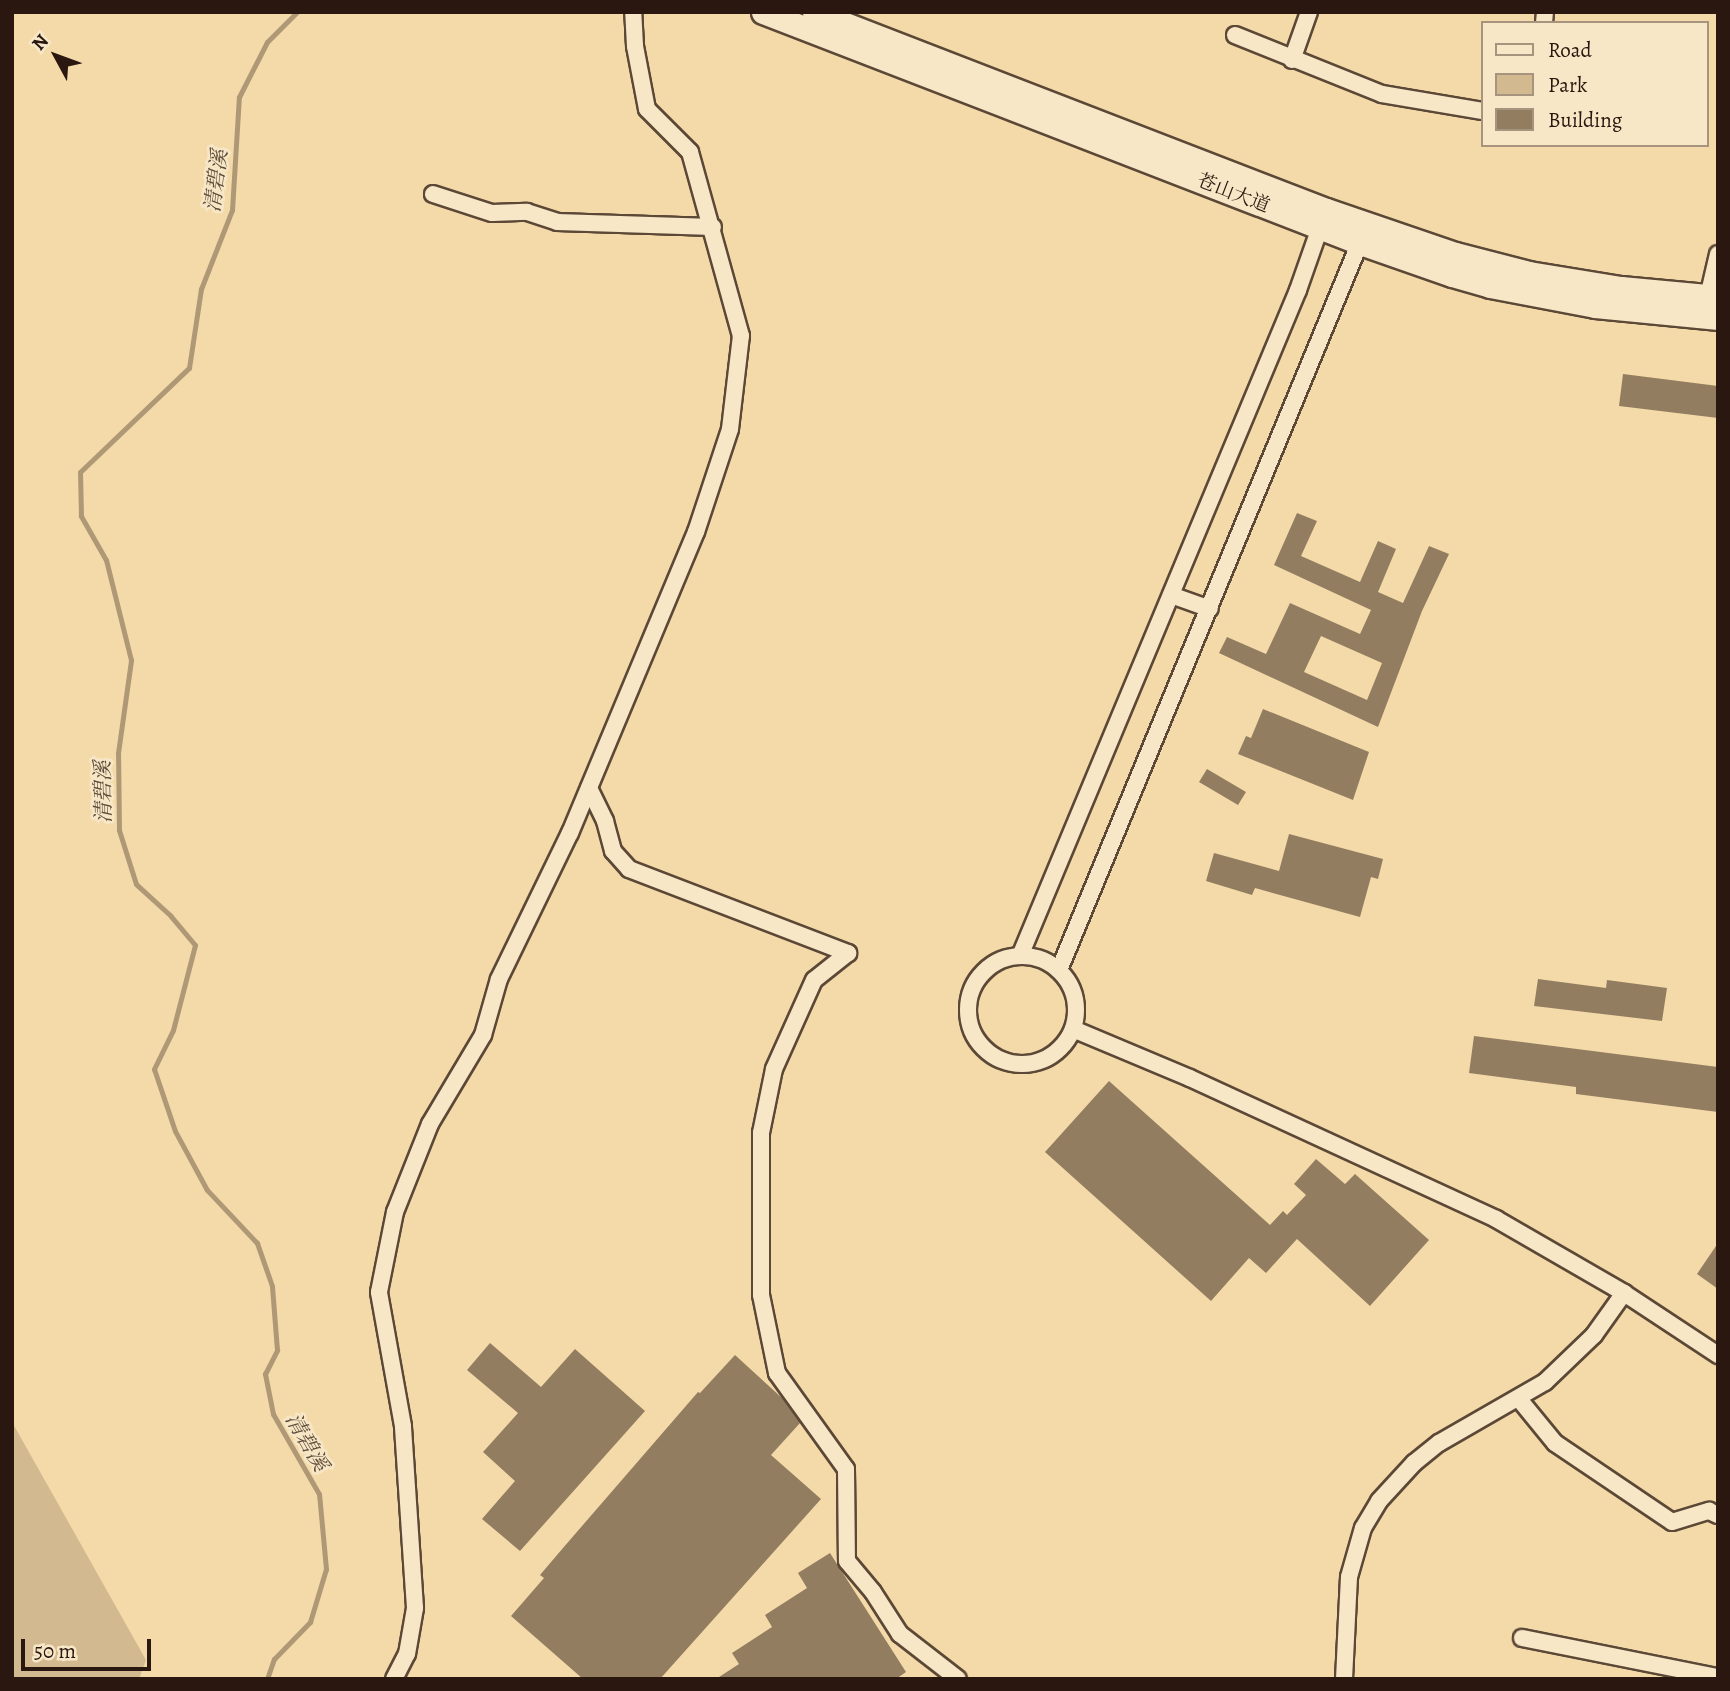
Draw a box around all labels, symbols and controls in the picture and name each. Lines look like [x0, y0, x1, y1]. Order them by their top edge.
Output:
north arrow [21, 21, 91, 91]
legend [1482, 21, 1709, 147]
text: N [26, 28, 55, 56]
text: Road [1548, 36, 1592, 64]
text: Park [1548, 71, 1587, 99]
text: Building [1548, 106, 1622, 134]
water label: 清碧溪 [200, 148, 232, 214]
street label: 苍山大道 [1193, 170, 1273, 218]
water label: 清碧溪 [90, 760, 116, 824]
water label: 清碧溪 [280, 1408, 334, 1476]
scale bar [24, 1624, 154, 1668]
text: 50 m [34, 1637, 76, 1665]

